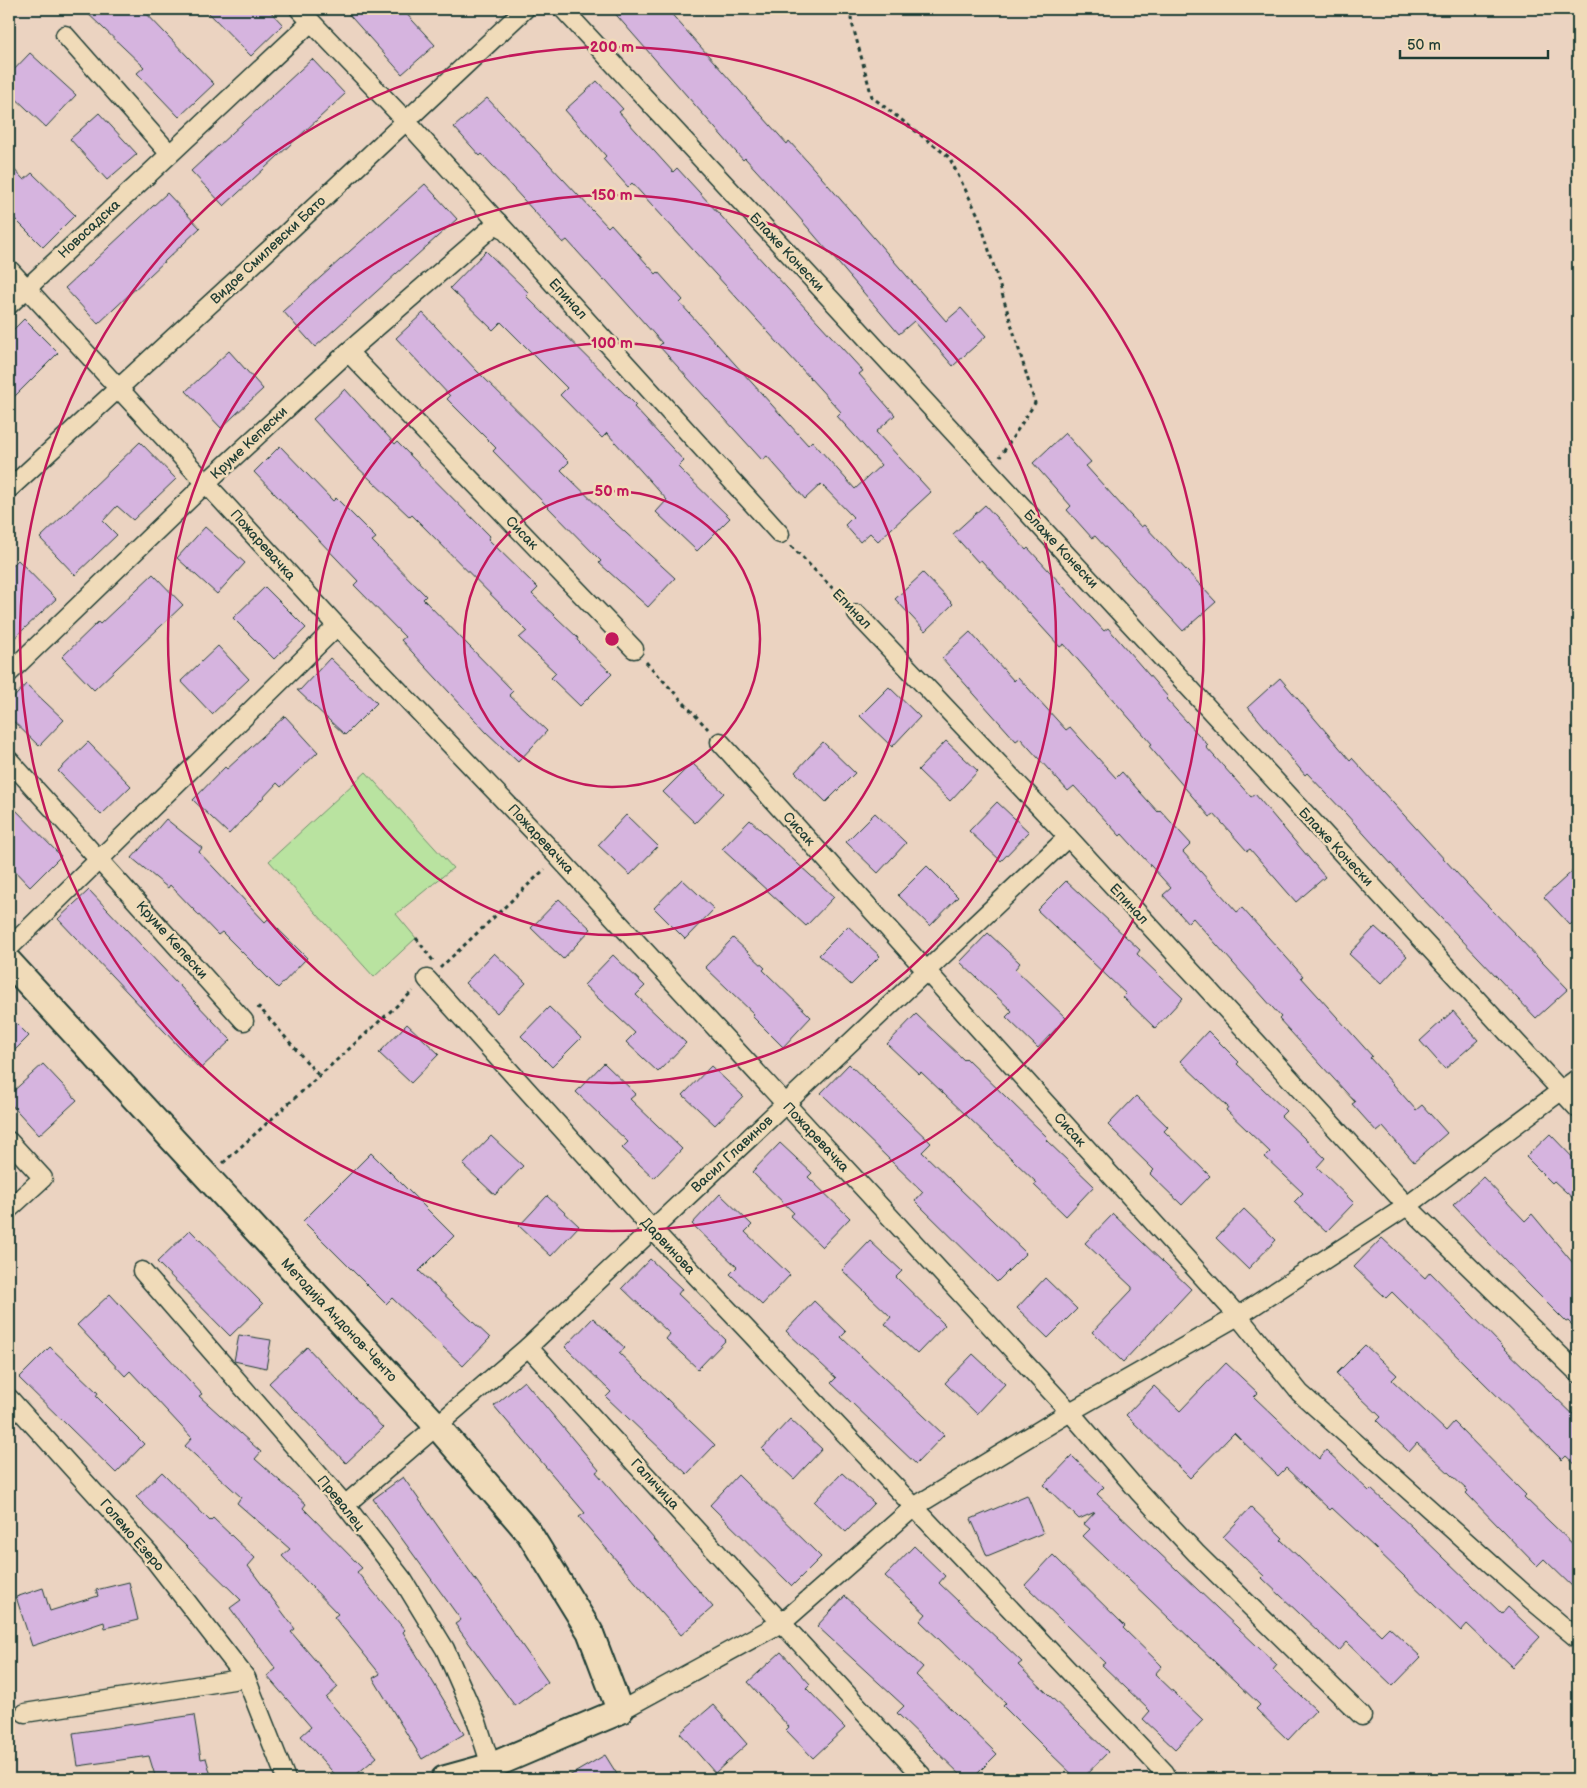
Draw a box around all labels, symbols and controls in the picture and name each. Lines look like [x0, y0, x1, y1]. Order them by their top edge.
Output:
scale bar [1400, 28, 1547, 60]
text: 50 m [1407, 36, 1441, 55]
text: 200 m [590, 38, 634, 57]
text: 150 m [591, 186, 633, 205]
street label: Видое Смилевски Бато [207, 192, 329, 308]
street label: Новосадска [55, 196, 124, 262]
street label: Блаже Конески [746, 209, 828, 295]
street label: Епинал [545, 275, 591, 323]
text: 100 m [591, 334, 633, 353]
street label: Круме Кепески [207, 403, 291, 483]
text: 50 m [595, 482, 630, 501]
street label: Пожаревачка [227, 506, 300, 584]
street label: Блаже Конески [1020, 506, 1102, 592]
street label: Сисак [502, 513, 542, 554]
street label: Епинал [829, 585, 875, 633]
centre of rings [603, 630, 621, 648]
street label: Пожаревачка [504, 801, 578, 878]
street label: Блаже Конески [1295, 804, 1377, 890]
street label: Сисак [779, 808, 819, 850]
street label: Епинал [1106, 880, 1152, 928]
street label: Круме Кепески [133, 898, 211, 982]
street label: Пожаревачка [779, 1099, 853, 1176]
street label: Сисак [1050, 1109, 1090, 1151]
street label: Васил Главинов [688, 1111, 777, 1196]
street label: Дарвинова [637, 1214, 699, 1279]
street label: Методија Андонов-Ченто [277, 1255, 401, 1385]
street label: Галичица [627, 1455, 683, 1513]
street label: Превалец [314, 1472, 368, 1534]
street label: Големо Езеро [96, 1496, 168, 1574]

